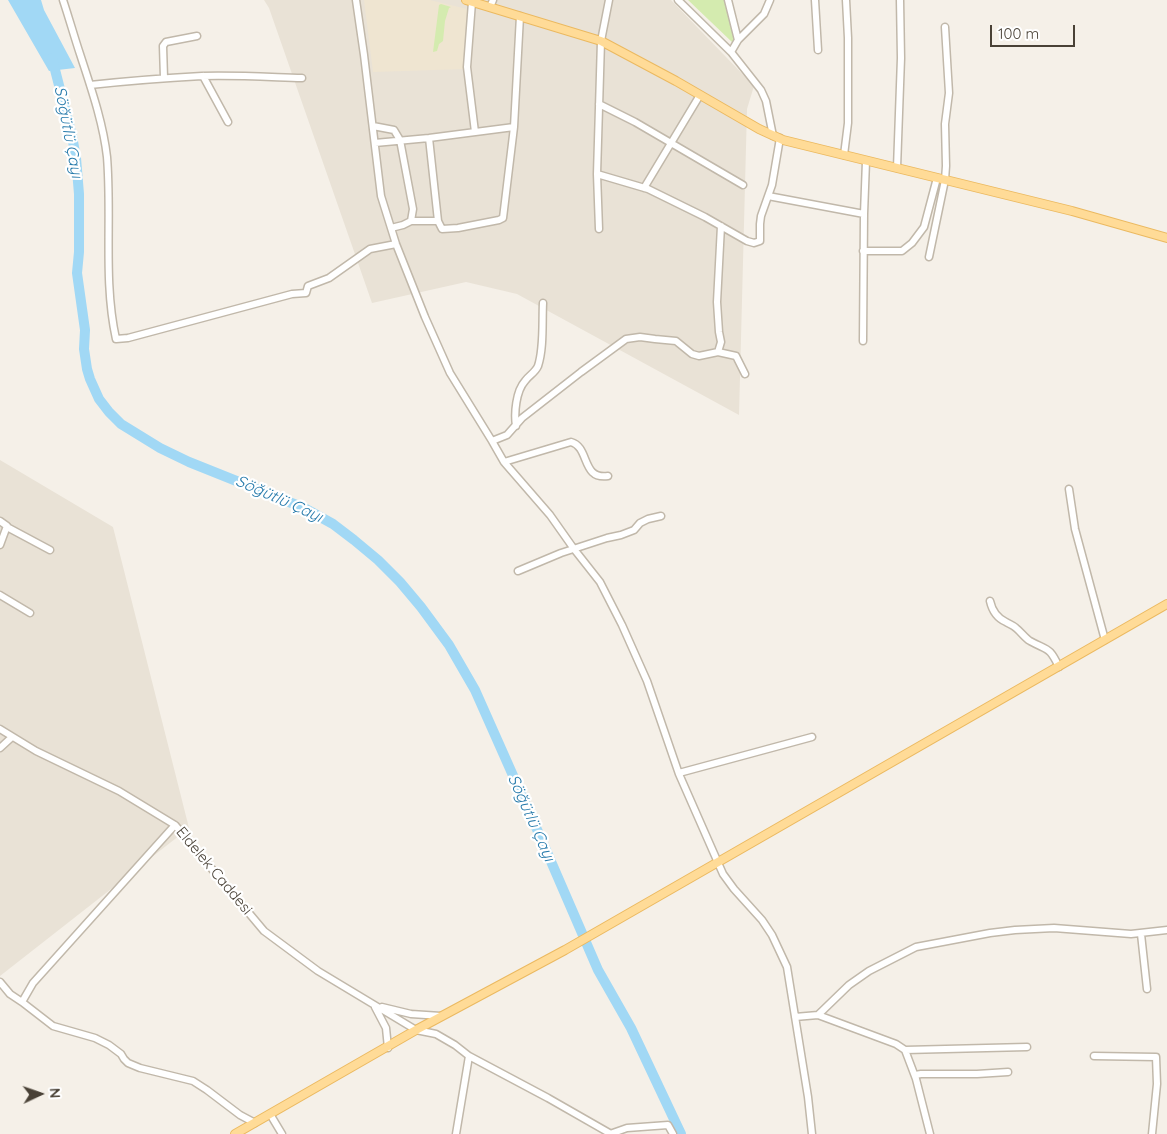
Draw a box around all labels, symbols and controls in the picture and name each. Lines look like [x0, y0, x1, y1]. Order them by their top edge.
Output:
scale bar [992, 15, 1077, 47]
text: 100 m [998, 24, 1039, 43]
water label: Söğütlü Çayı [50, 85, 86, 179]
water label: Söğütlü Çayı [233, 471, 325, 527]
water label: Söğütlü Çayı [503, 772, 559, 864]
street label: Eldelek Caddesi [172, 823, 256, 919]
north arrow [15, 1069, 65, 1119]
text: N [46, 1088, 64, 1099]

